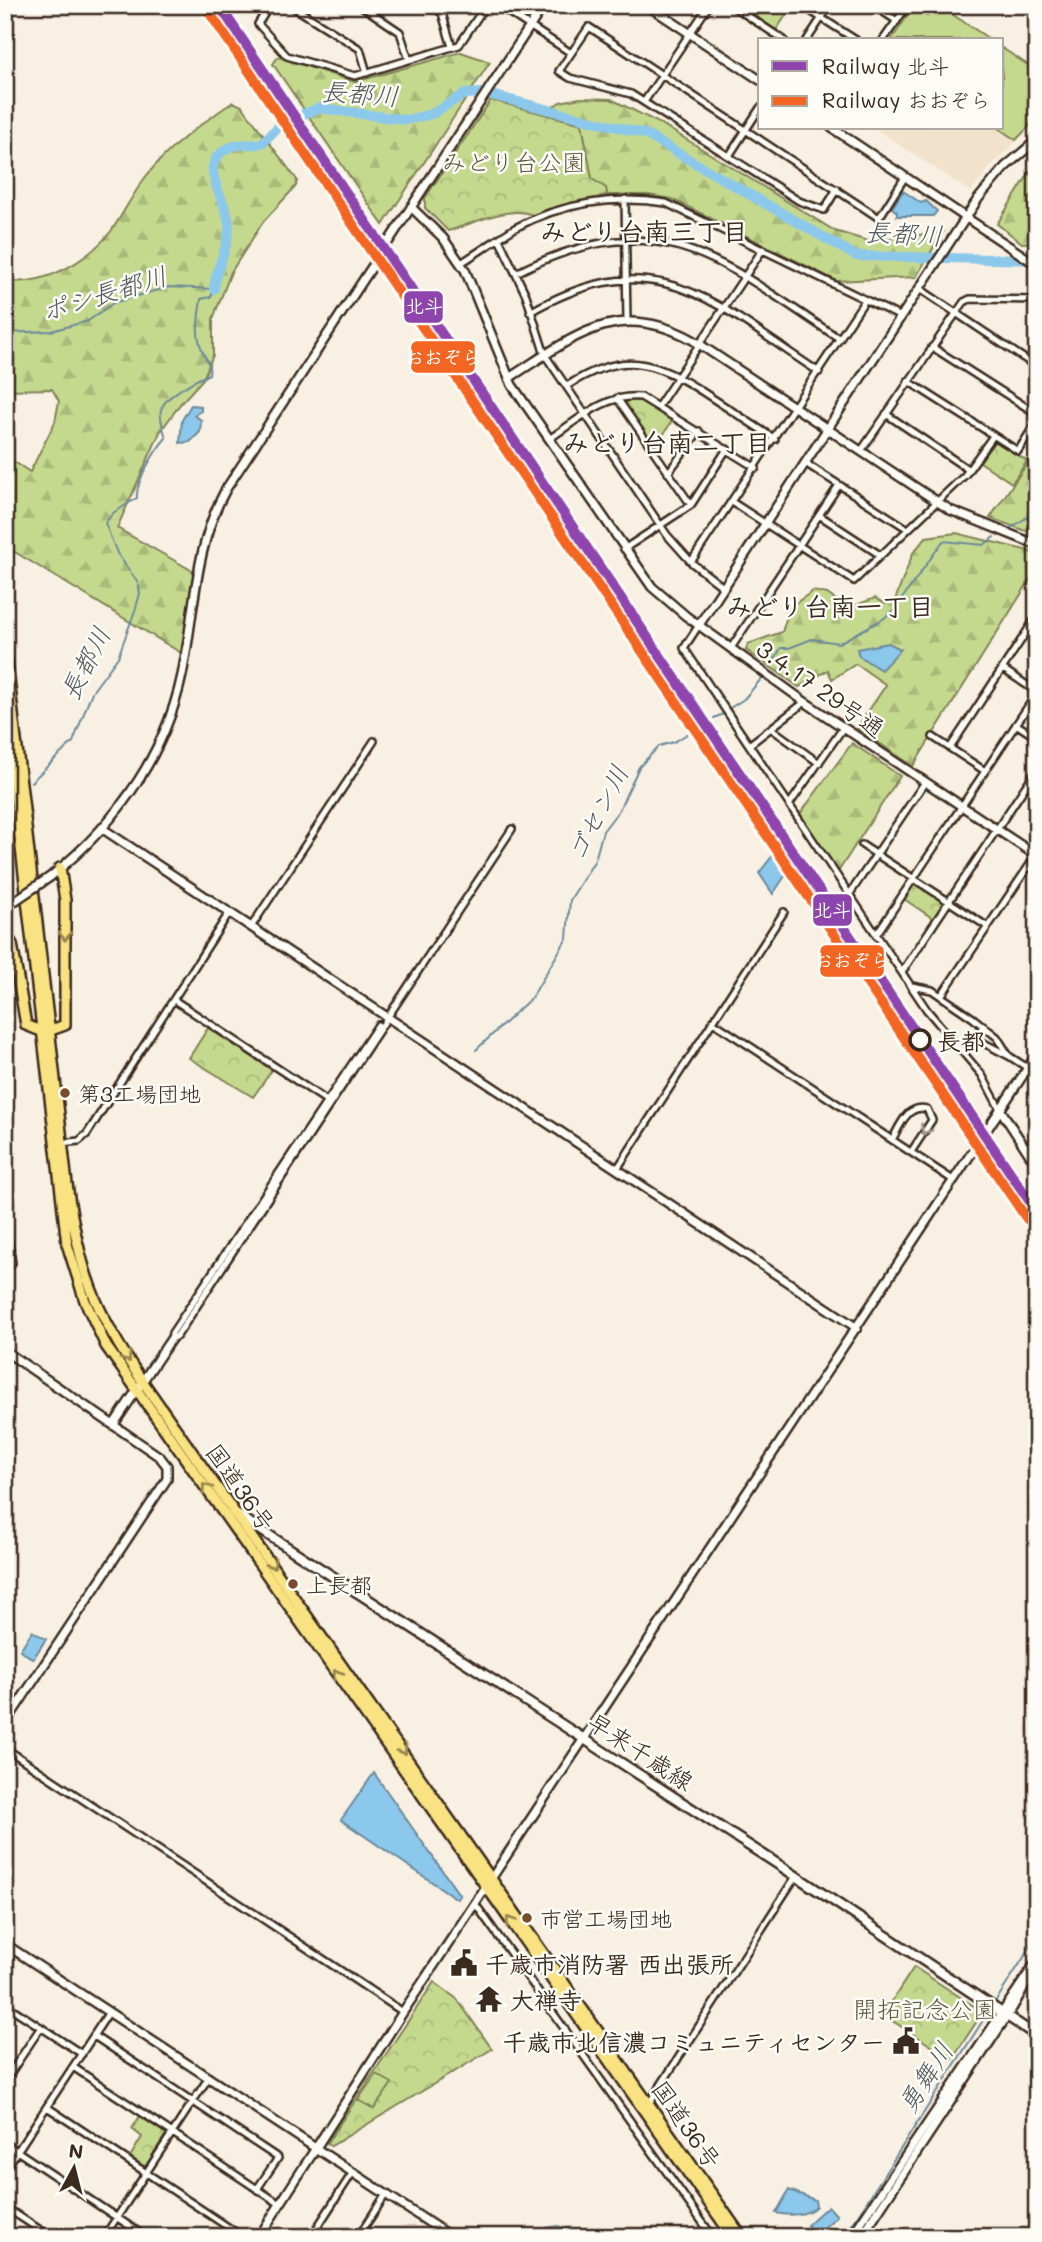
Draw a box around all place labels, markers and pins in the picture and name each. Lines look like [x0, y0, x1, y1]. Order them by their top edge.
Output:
place label: 長都 [937, 1025, 985, 1056]
marker: 長都 [909, 1029, 931, 1051]
place label: 第3工場団地 [78, 1079, 201, 1108]
marker: 第3工場団地 [58, 1086, 72, 1100]
place label: 上長都 [306, 1570, 372, 1599]
marker: 上長都 [286, 1577, 300, 1591]
place label: 市営工場団地 [540, 1904, 672, 1933]
marker: 市営工場団地 [520, 1911, 534, 1925]
public building icon: 千歳市消防署 西出張所 [449, 1948, 479, 1978]
place label: 千歳市消防署 西出張所 [485, 1948, 734, 1979]
temple icon: 大禅寺 [474, 1984, 504, 2014]
place label: 大禅寺 [510, 1984, 582, 2015]
place label: 千歳市北信濃コミュニティセンター [502, 2026, 885, 2057]
public building icon: 千歳市北信濃コミュニティセンター [891, 2026, 921, 2056]

